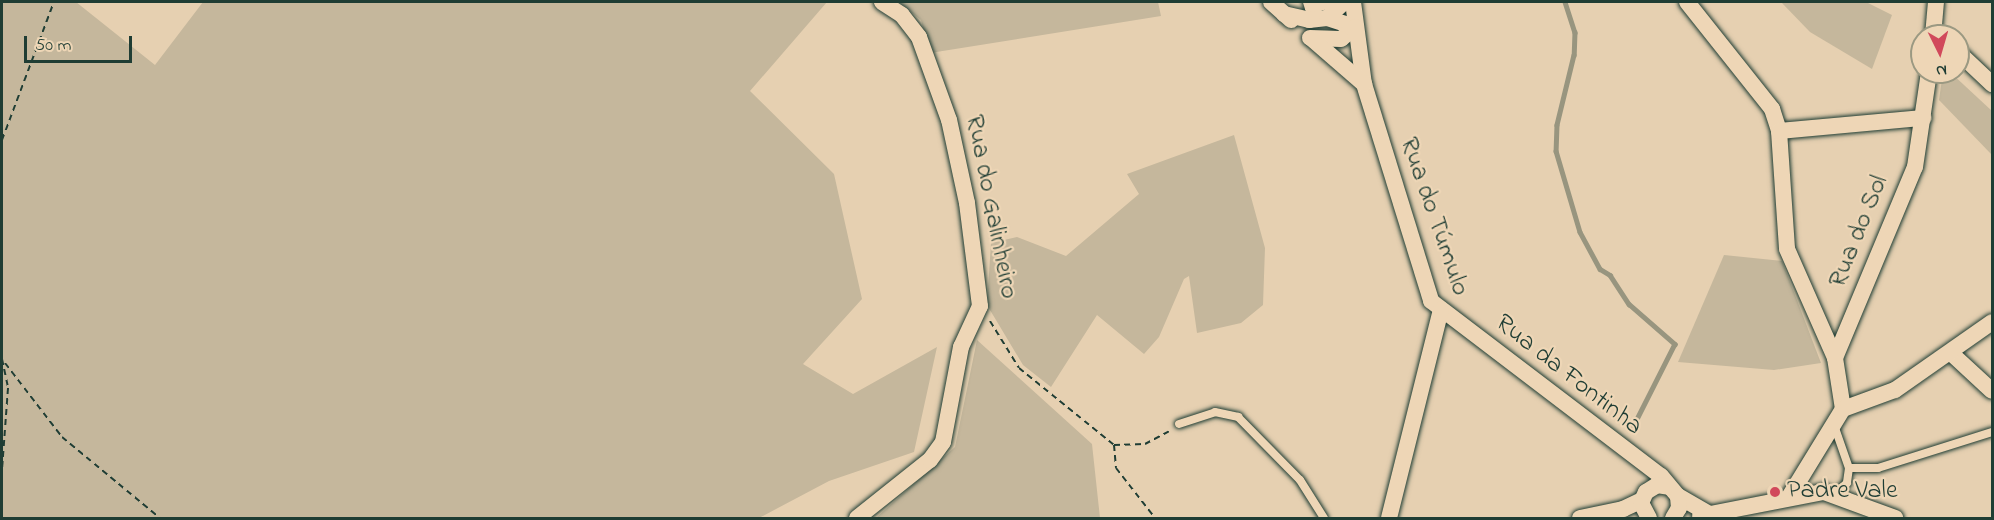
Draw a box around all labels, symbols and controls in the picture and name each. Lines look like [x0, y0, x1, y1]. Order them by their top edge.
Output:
scale bar [27, 24, 135, 62]
north arrow [1910, 24, 1970, 84]
text: 50 m [35, 33, 72, 59]
text: N [1935, 58, 1948, 82]
street label: Rua do Galinheiro [957, 112, 1023, 302]
street label: Rua do Túmulo [1391, 134, 1475, 300]
street label: Rua do Sol [1823, 171, 1897, 293]
street label: Rua da Fontinha [1488, 309, 1648, 443]
place label: Padre Vale [1787, 476, 1898, 508]
marker: Padre Vale [1768, 485, 1782, 499]

